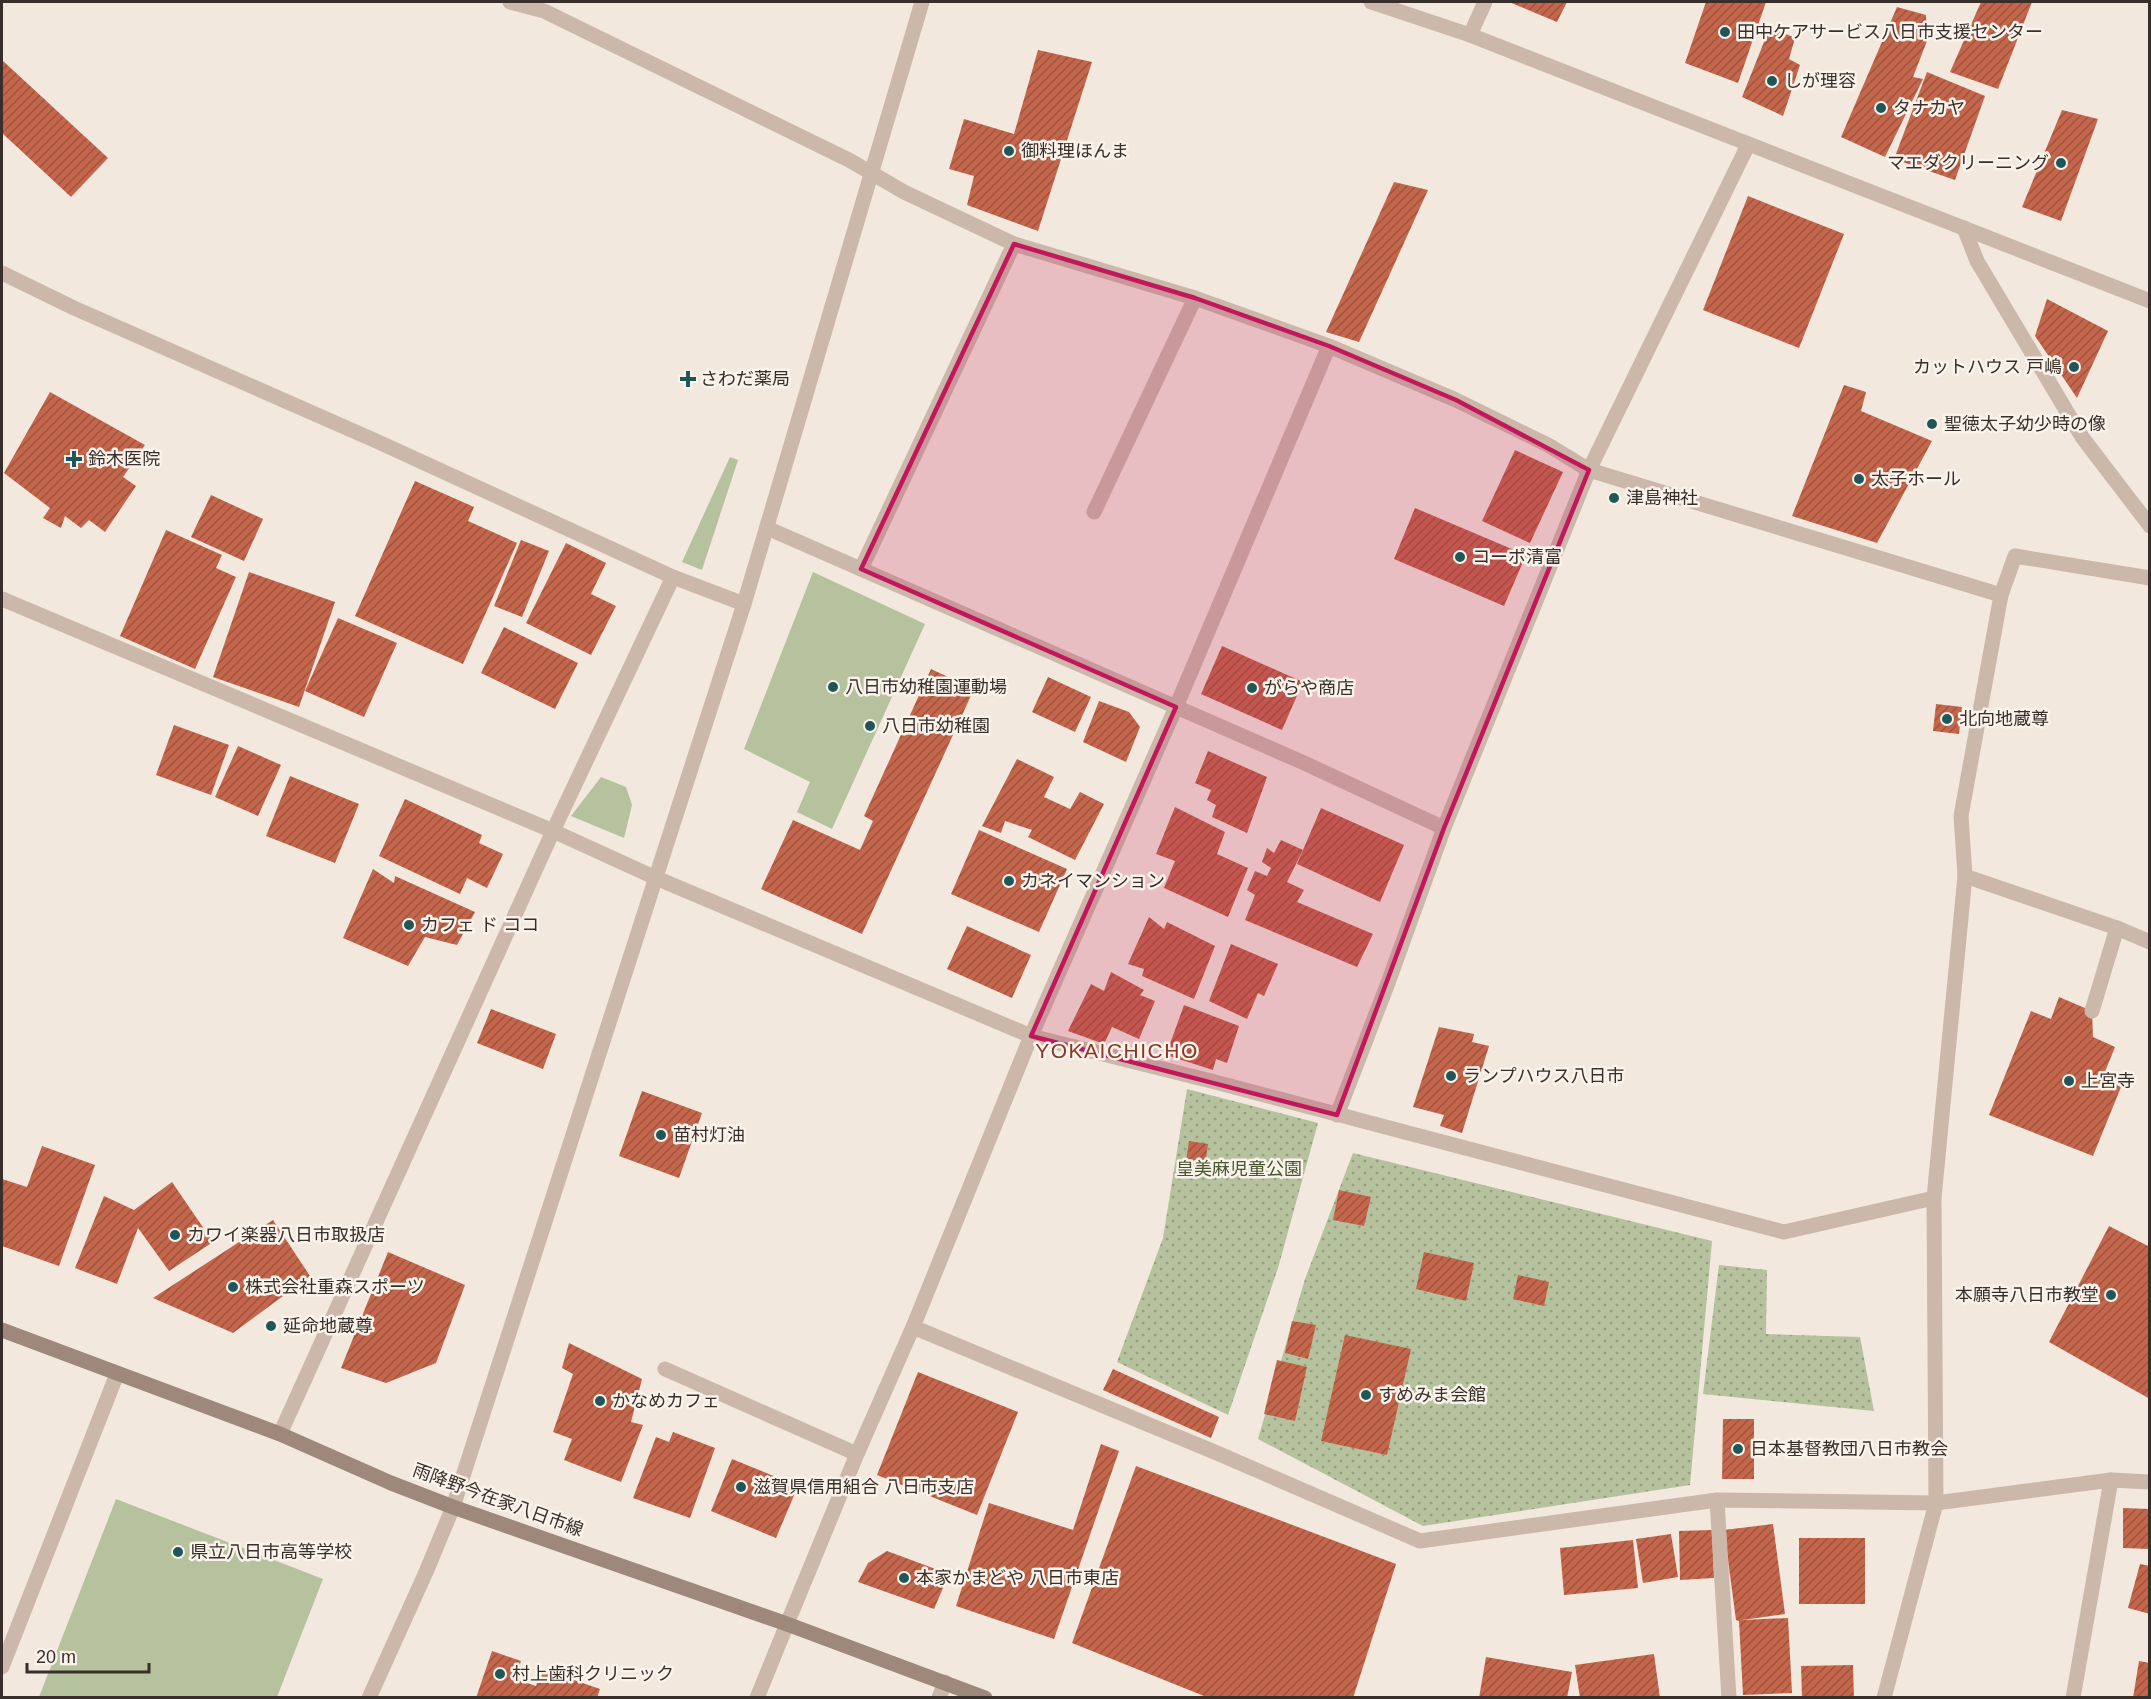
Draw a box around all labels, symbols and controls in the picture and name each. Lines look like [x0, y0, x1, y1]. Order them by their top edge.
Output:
place label: 田中ケアサービス八日市支援センター [1737, 22, 2043, 42]
marker: 田中ケアサービス八日市支援センター [1718, 25, 1732, 39]
place label: しが理容 [1784, 71, 1856, 91]
marker: しが理容 [1765, 74, 1779, 88]
place label: タナカヤ [1893, 98, 1965, 118]
marker: タナカヤ [1874, 101, 1888, 115]
place label: 御料理ほんま [1021, 141, 1129, 161]
marker: 御料理ほんま [1002, 144, 1016, 158]
place label: マエダクリーニング [1887, 153, 2049, 173]
marker: マエダクリーニング [2054, 156, 2068, 170]
place label: カットハウス 戸嶋 [1913, 357, 2062, 377]
marker: カットハウス 戸嶋 [2067, 360, 2081, 374]
place label: さわだ薬局 [700, 369, 790, 389]
marker: さわだ薬局 [681, 372, 695, 386]
place label: 聖徳太子幼少時の像 [1944, 414, 2106, 434]
marker: 聖徳太子幼少時の像 [1925, 417, 1939, 431]
place label: 鈴木医院 [88, 449, 160, 469]
marker: 鈴木医院 [65, 450, 83, 468]
place label: 太子ホール [1871, 469, 1961, 489]
marker: 太子ホール [1852, 472, 1866, 486]
place label: 津島神社 [1626, 488, 1698, 508]
marker: 津島神社 [1607, 491, 1621, 505]
place label: コーポ清富 [1472, 547, 1562, 567]
marker: コーポ清富 [1453, 550, 1467, 564]
place label: 八日市幼稚園運動場 [845, 677, 1007, 697]
place label: がらや商店 [1264, 678, 1354, 698]
marker: 八日市幼稚園運動場 [826, 680, 840, 694]
marker: がらや商店 [1245, 681, 1259, 695]
place label: 北向地蔵尊 [1959, 709, 2049, 729]
marker: 北向地蔵尊 [1940, 712, 1954, 726]
place label: 八日市幼稚園 [882, 716, 990, 736]
marker: 八日市幼稚園 [863, 719, 877, 733]
place label: カネイマンション [1021, 871, 1165, 891]
marker: カネイマンション [1002, 874, 1016, 888]
place label: カフェ ド ココ [421, 915, 539, 935]
marker: カフェ ド ココ [402, 918, 416, 932]
district label: YOKAICHICHO [1035, 1039, 1199, 1062]
place label: ランプハウス八日市 [1463, 1066, 1624, 1086]
marker: ランプハウス八日市 [1444, 1069, 1458, 1083]
place label: 上宮寺 [2081, 1071, 2135, 1091]
marker: 上宮寺 [2062, 1074, 2076, 1088]
place label: 苗村灯油 [673, 1125, 745, 1145]
marker: 苗村灯油 [654, 1128, 668, 1142]
park label: 皇美麻児童公園 [1176, 1159, 1302, 1179]
place label: カワイ楽器八日市取扱店 [187, 1225, 385, 1245]
marker: カワイ楽器八日市取扱店 [168, 1228, 182, 1242]
place label: 株式会社重森スポーツ [245, 1277, 425, 1297]
marker: 株式会社重森スポーツ [226, 1280, 240, 1294]
place label: 本願寺八日市教堂 [1955, 1285, 2099, 1305]
marker: 本願寺八日市教堂 [2104, 1288, 2118, 1302]
place label: 延命地蔵尊 [283, 1316, 373, 1336]
marker: 延命地蔵尊 [264, 1319, 278, 1333]
place label: すめみま会館 [1378, 1385, 1486, 1405]
marker: すめみま会館 [1359, 1388, 1373, 1402]
place label: かなめカフェ [612, 1391, 720, 1411]
marker: かなめカフェ [593, 1394, 607, 1408]
place label: 日本基督教団八日市教会 [1750, 1439, 1948, 1459]
marker: 日本基督教団八日市教会 [1731, 1442, 1745, 1456]
street label: 雨降野今在家八日市線 [410, 1460, 586, 1540]
place label: 滋賀県信用組合 八日市支店 [753, 1477, 974, 1497]
marker: 滋賀県信用組合 八日市支店 [734, 1480, 748, 1494]
place label: 県立八日市高等学校 [190, 1542, 352, 1562]
marker: 県立八日市高等学校 [171, 1545, 185, 1559]
place label: 本家かまどや 八日市東店 [916, 1568, 1119, 1588]
marker: 本家かまどや 八日市東店 [897, 1571, 911, 1585]
scale bar [27, 1636, 148, 1674]
text: 20 m [36, 1647, 76, 1667]
place label: 村上歯科クリニック [512, 1664, 674, 1684]
marker: 村上歯科クリニック [493, 1667, 507, 1681]

